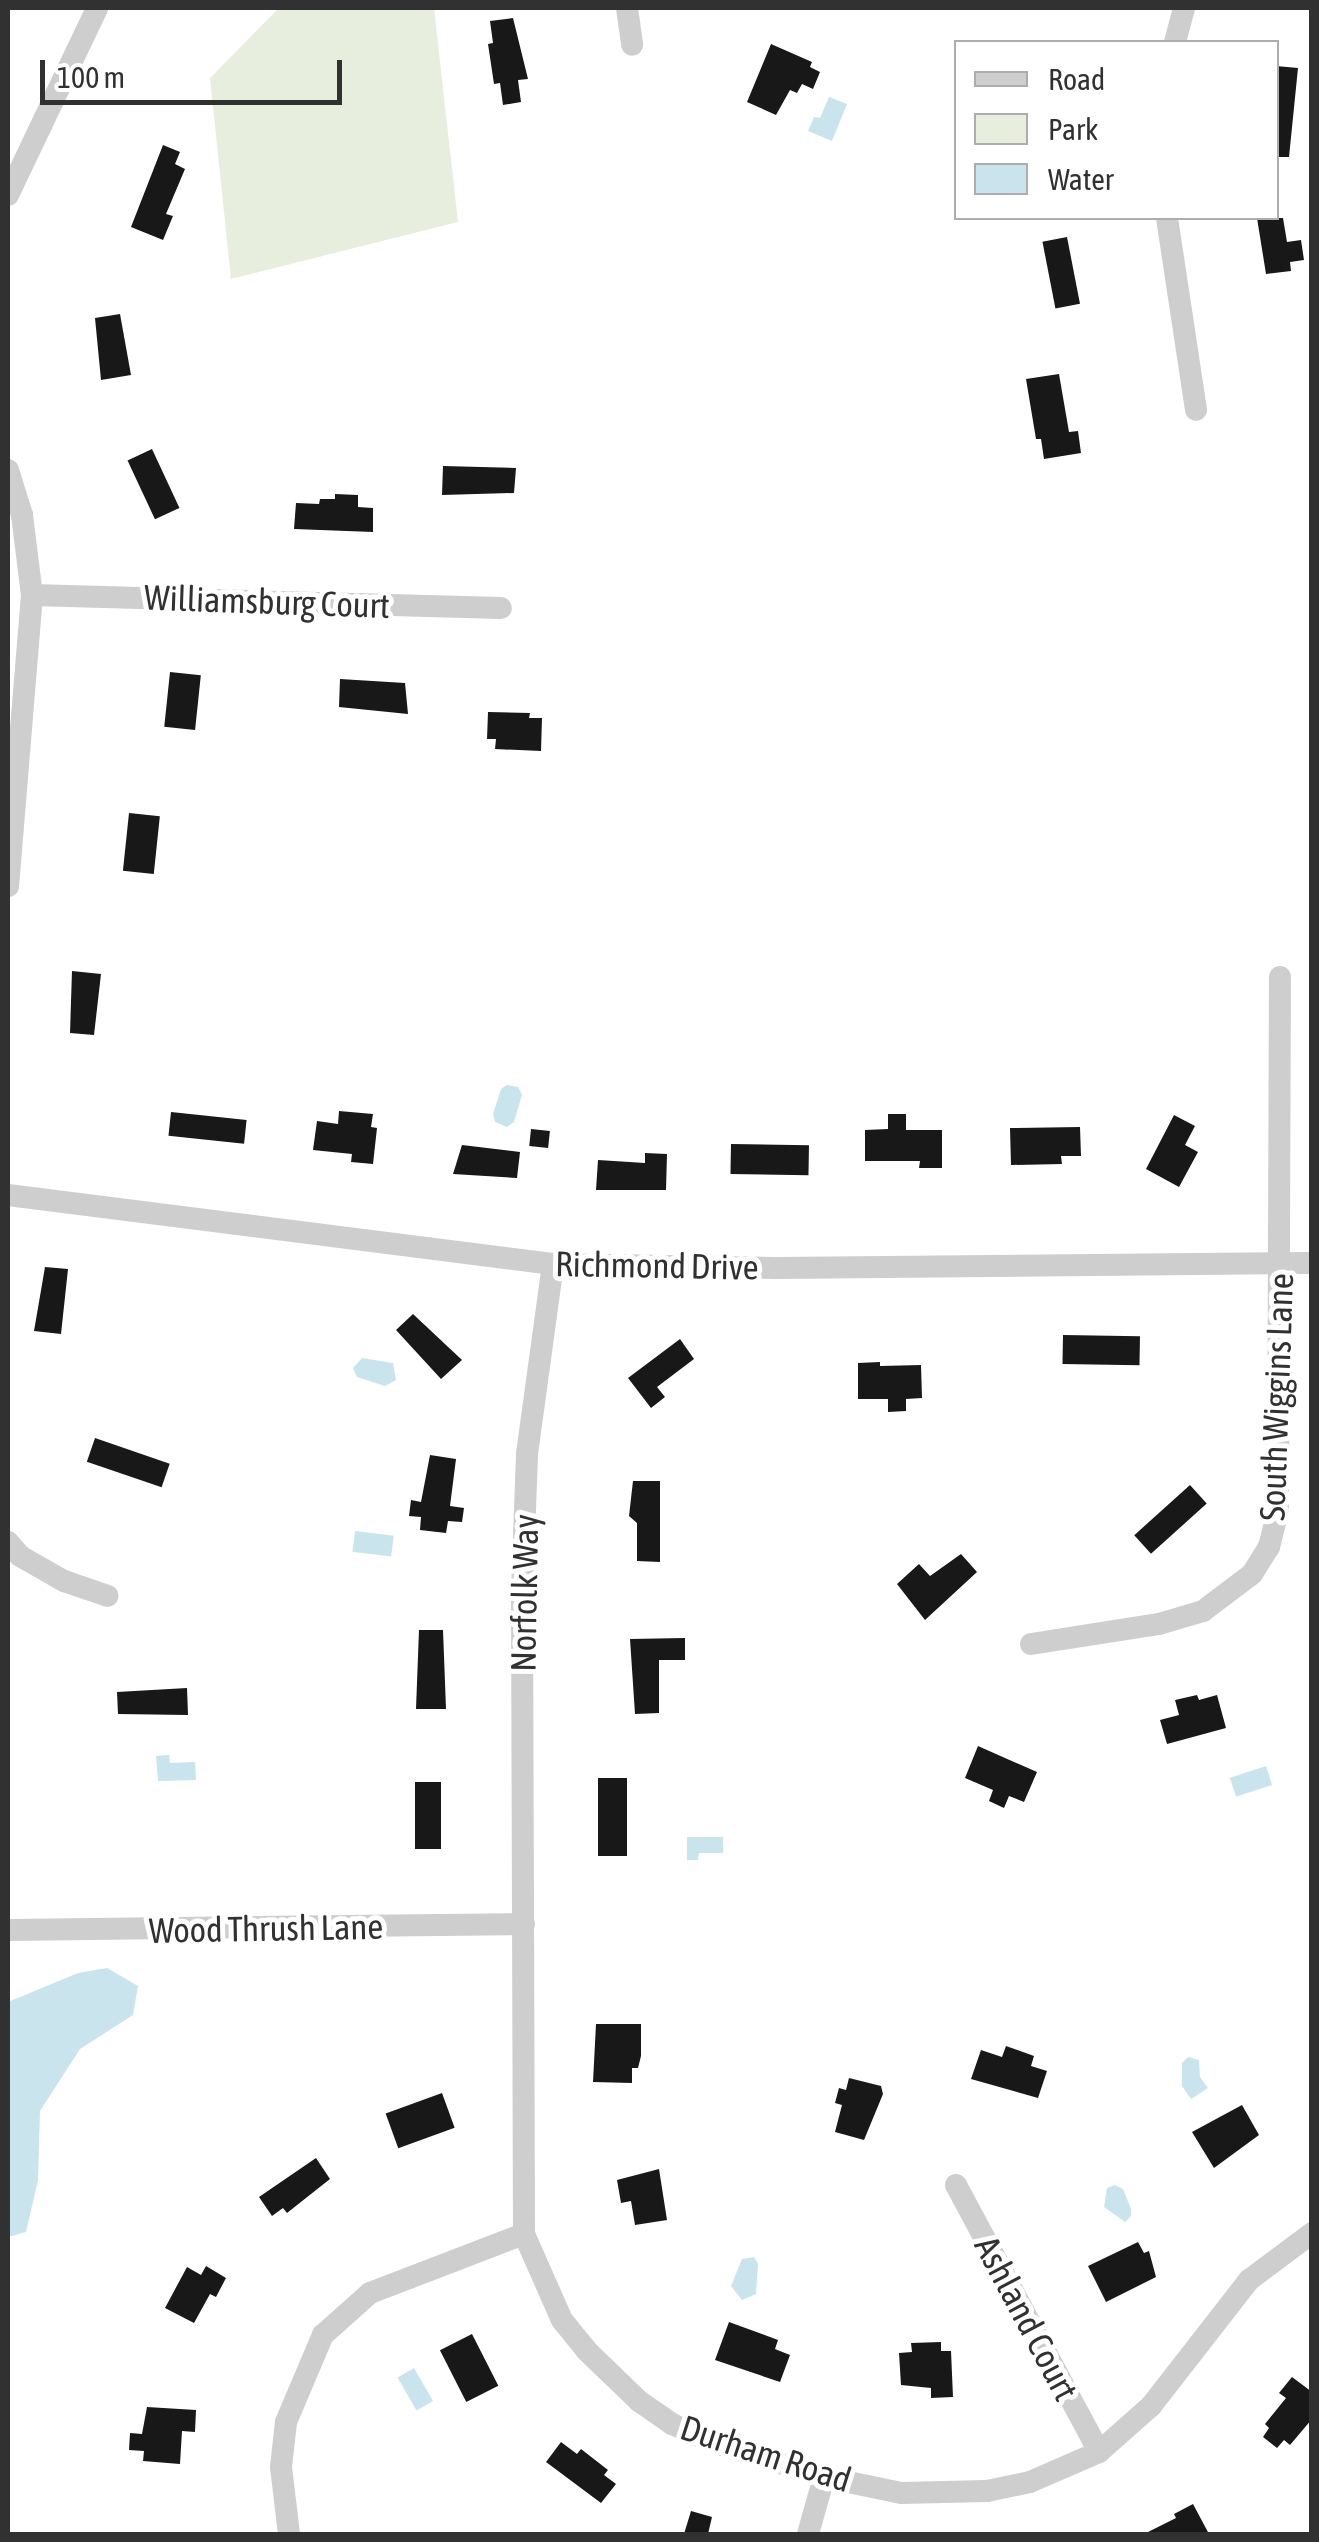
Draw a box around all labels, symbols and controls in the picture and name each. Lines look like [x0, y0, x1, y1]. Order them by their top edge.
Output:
scale bar [45, 40, 348, 102]
legend [954, 40, 1279, 220]
text: 100 m [57, 60, 125, 94]
text: Road [1048, 62, 1105, 96]
text: Park [1048, 112, 1098, 146]
text: Water [1048, 162, 1114, 196]
street label: Williamsburg Court [144, 576, 390, 626]
street label: Richmond Drive [555, 1242, 759, 1288]
street label: South Wiggins Lane [1251, 1273, 1301, 1521]
street label: Norfolk Way [502, 1514, 546, 1672]
street label: Wood Thrush Lane [149, 1905, 383, 1951]
street label: Ashland Court [966, 2229, 1088, 2407]
street label: Durham Road [675, 2406, 857, 2500]

